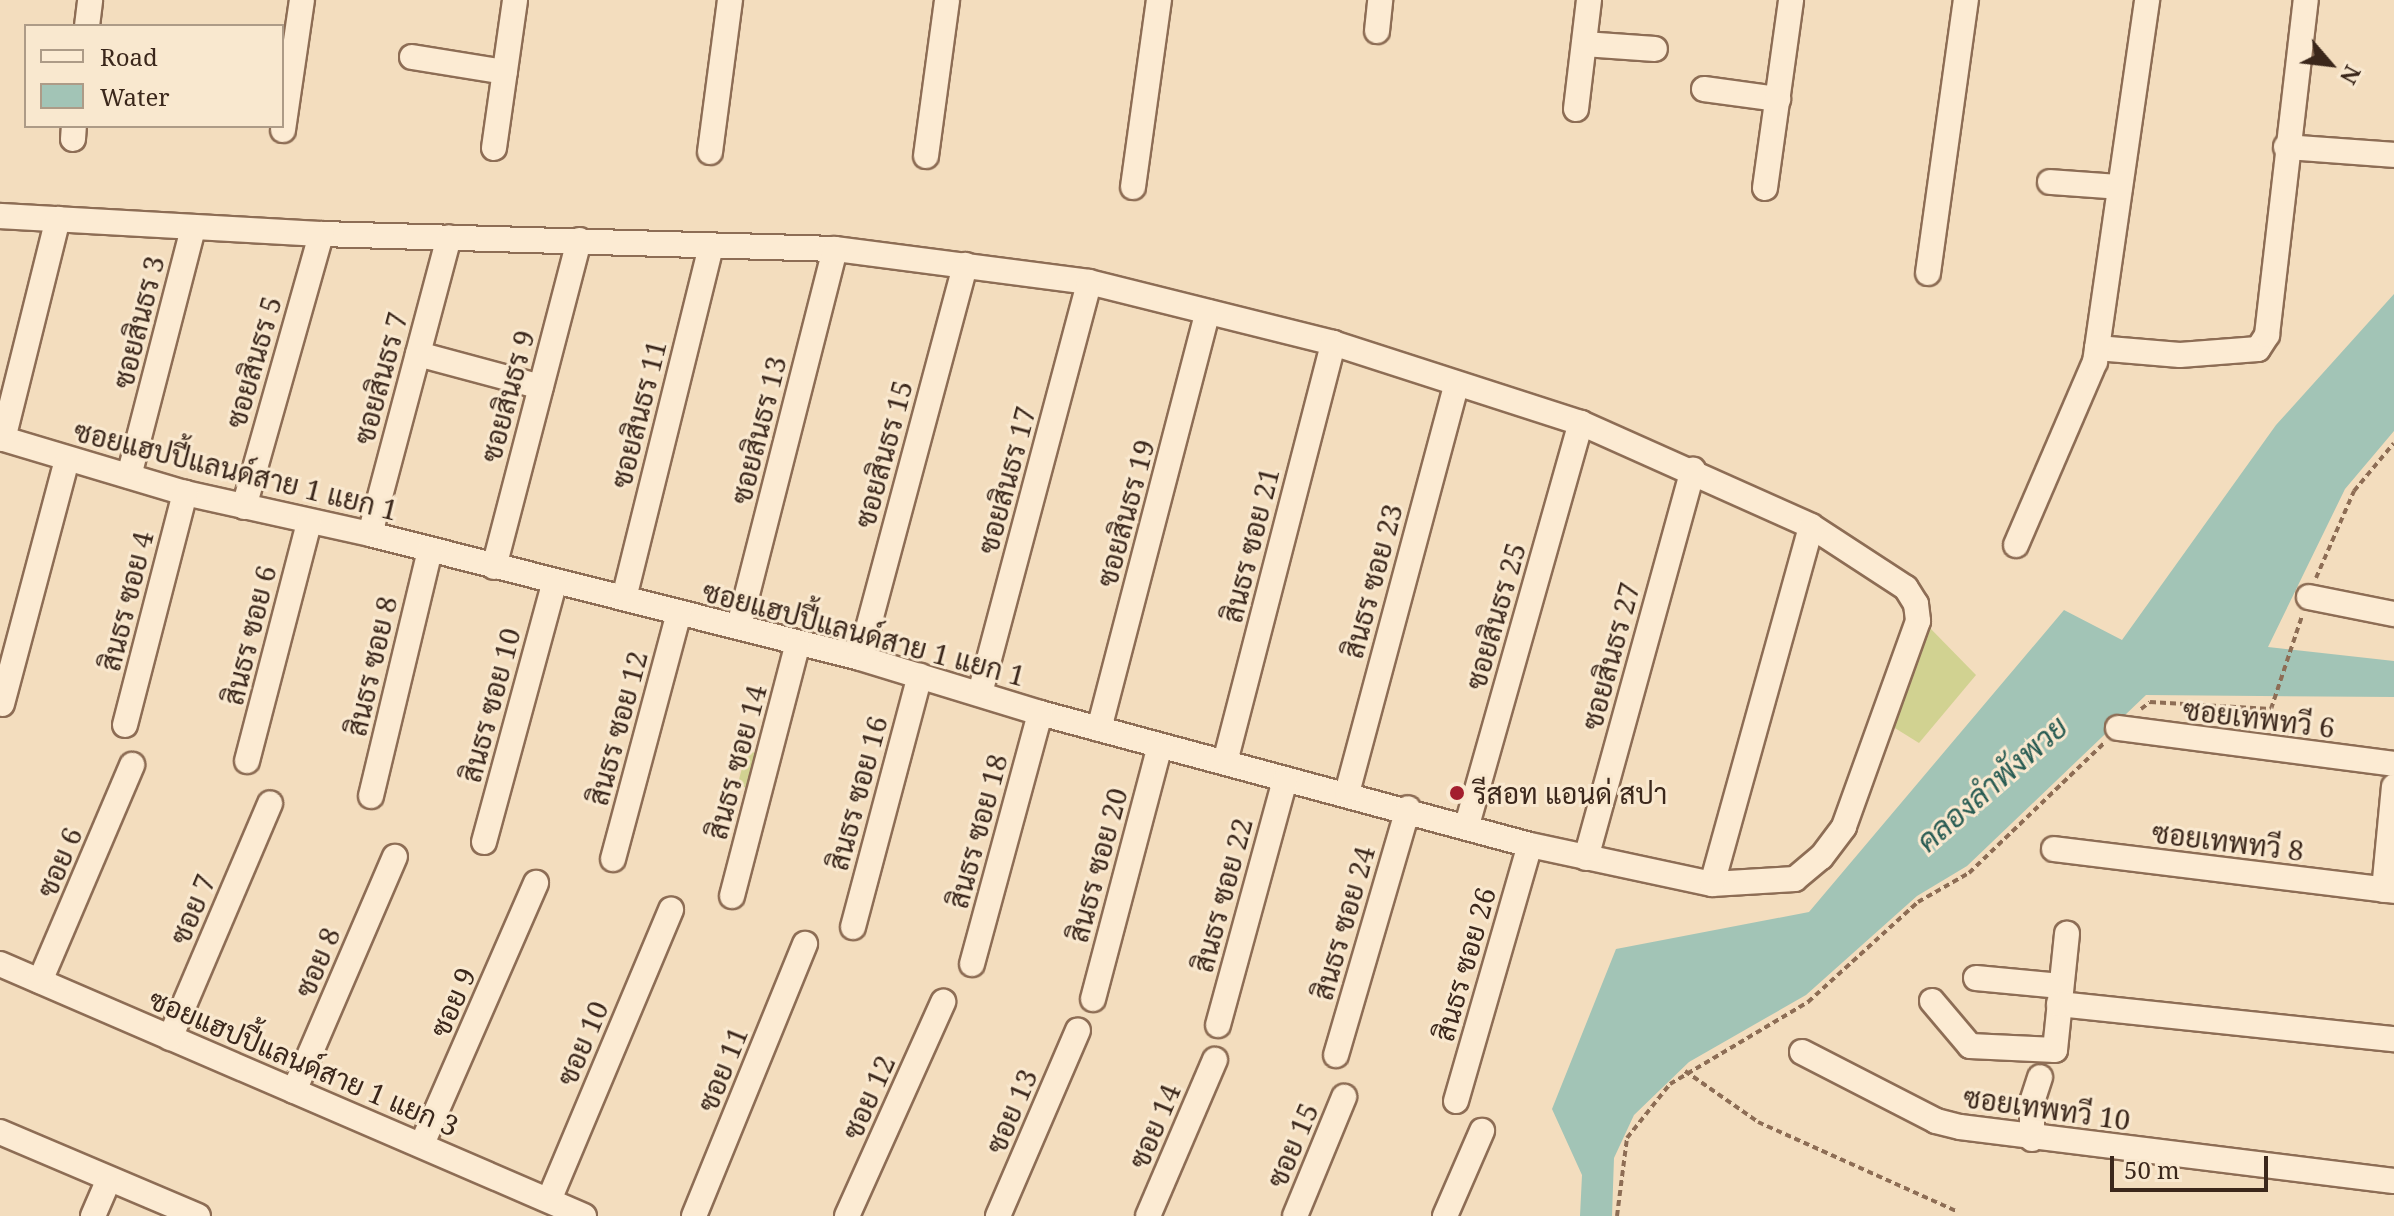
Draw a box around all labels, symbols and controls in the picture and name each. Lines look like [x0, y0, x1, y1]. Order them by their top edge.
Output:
legend [24, 24, 284, 128]
north arrow [2290, 24, 2370, 104]
text: Road [100, 40, 158, 73]
text: N [2334, 61, 2369, 90]
text: Water [100, 80, 170, 113]
street label: ซอยสินธร 3 [105, 252, 171, 392]
street label: ซอยสินธร 5 [218, 292, 288, 432]
street label: ซอยสินธร 7 [346, 308, 414, 448]
street label: ซอยสินธร 9 [473, 326, 541, 466]
street label: ซอยสินธร 11 [603, 337, 673, 491]
street label: ซอยสินธร 13 [723, 353, 793, 507]
street label: ซอยสินธร 15 [847, 377, 919, 531]
street label: ซอยสินธร 17 [970, 403, 1042, 557]
street label: ซอยแฮปปี้แลนด์สาย 1 แยก 1 [71, 413, 401, 527]
street label: ซอยสินธร 19 [1089, 436, 1161, 590]
street label: สินธร ซอย 21 [1215, 464, 1285, 626]
street label: สินธร ซอย 23 [1335, 500, 1409, 662]
street label: สินธร ซอย 4 [92, 528, 160, 674]
street label: ซอยสินธร 25 [1458, 539, 1532, 693]
street label: สินธร ซอย 6 [215, 562, 283, 708]
street label: ซอยแฮปปี้แลนด์สาย 1 แยก 1 [699, 574, 1029, 692]
street label: ซอยสินธร 27 [1574, 579, 1646, 733]
street label: สินธร ซอย 8 [339, 593, 403, 739]
street label: สินธร ซอย 10 [453, 624, 527, 786]
street label: สินธร ซอย 12 [580, 647, 654, 809]
street label: สินธร ซอย 14 [699, 681, 773, 843]
street label: ซอยเทพทวี 6 [2181, 692, 2337, 744]
water label: คลองลำพังพวย [1909, 709, 2075, 859]
street label: สินธร ซอย 16 [820, 712, 894, 874]
street label: สินธร ซอย 18 [940, 750, 1014, 912]
place label: รีสอท แอนด่ สปา [1473, 776, 1667, 810]
street label: สินธร ซอย 20 [1060, 784, 1134, 946]
marker: รีสอท แอนด่ สปา [1448, 784, 1466, 802]
street label: สินธร ซอย 22 [1185, 814, 1259, 976]
street label: ซอยเทพทวี 8 [2150, 815, 2306, 867]
street label: ซอย 6 [29, 822, 89, 902]
street label: สินธร ซอย 24 [1305, 842, 1381, 1004]
street label: ซอย 7 [162, 869, 222, 949]
street label: สินธร ซอย 26 [1426, 883, 1502, 1045]
street label: ซอย 8 [287, 922, 347, 1002]
street label: ซอย 9 [422, 962, 482, 1042]
street label: ซอยแฮปปี้แลนด์สาย 1 แยก 3 [144, 982, 464, 1142]
street label: ซอย 10 [549, 996, 615, 1090]
street label: ซอย 11 [690, 1022, 754, 1116]
street label: ซอย 12 [835, 1050, 901, 1144]
street label: ซอย 13 [978, 1064, 1044, 1158]
street label: ซอย 14 [1121, 1079, 1187, 1173]
street label: ซอยเทพทวี 10 [1961, 1080, 2133, 1136]
street label: ซอย 15 [1259, 1098, 1325, 1192]
scale bar [2114, 1140, 2272, 1190]
text: 50 m [2124, 1153, 2180, 1186]

